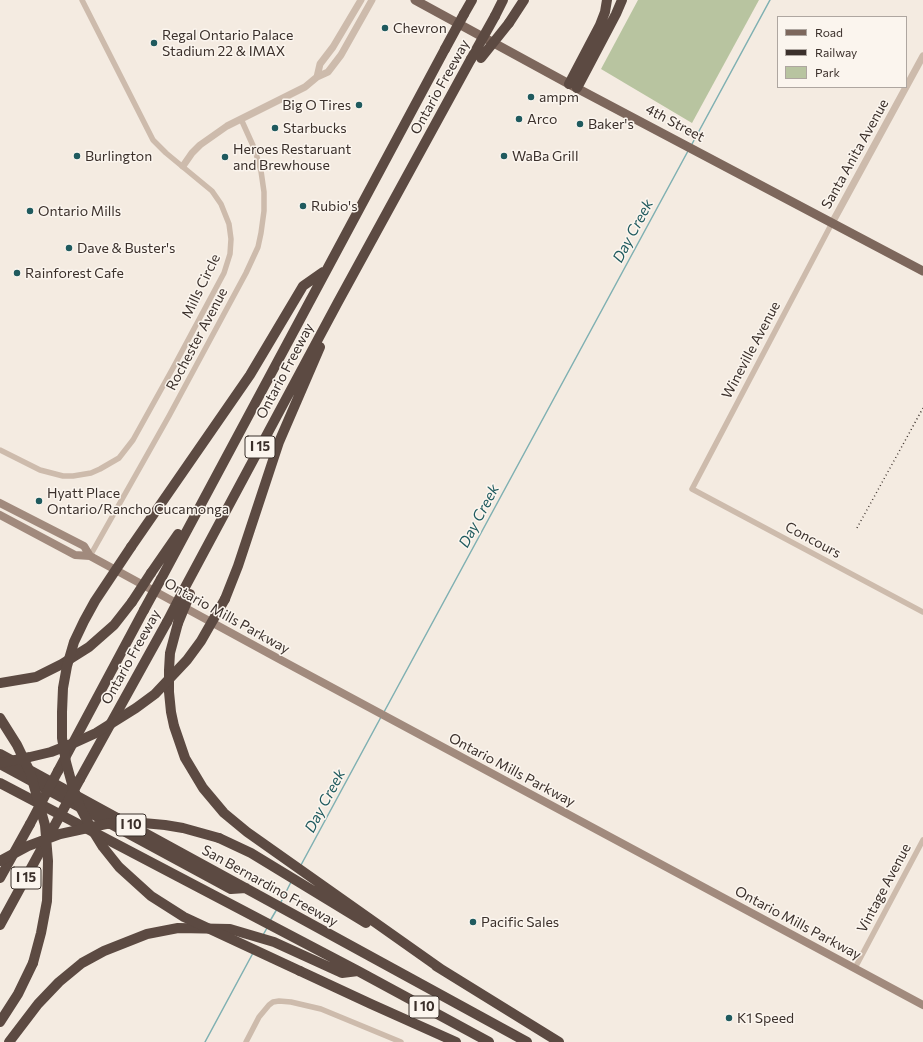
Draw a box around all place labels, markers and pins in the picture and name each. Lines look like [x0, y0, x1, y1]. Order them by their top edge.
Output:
place label: Chevron [393, 20, 447, 36]
marker: Chevron [380, 23, 390, 33]
place label: Regal Ontario Palace Stadium 22 & IMAX [162, 27, 293, 60]
marker: Regal Ontario Palace Stadium 22 & IMAX [149, 38, 159, 48]
place label: ampm [539, 89, 579, 105]
marker: ampm [526, 92, 536, 102]
place label: Big O Tires [282, 97, 351, 113]
marker: Big O Tires [354, 100, 364, 110]
place label: Arco [527, 111, 557, 127]
marker: Arco [514, 114, 524, 124]
place label: Baker's [588, 116, 634, 132]
marker: Baker's [575, 119, 585, 129]
place label: Starbucks [283, 120, 347, 136]
marker: Starbucks [270, 123, 280, 133]
place label: Heroes Restaruant and Brewhouse [233, 141, 351, 174]
place label: Burlington [85, 148, 152, 164]
place label: WaBa Grill [512, 148, 578, 164]
marker: Burlington [72, 151, 82, 161]
marker: WaBa Grill [499, 151, 509, 161]
marker: Heroes Restaruant and Brewhouse [220, 152, 230, 162]
place label: Rubio's [311, 198, 358, 214]
marker: Rubio's [298, 201, 308, 211]
place label: Ontario Mills [38, 203, 121, 219]
marker: Ontario Mills [25, 206, 35, 216]
place label: Dave & Buster's [77, 240, 175, 256]
marker: Dave & Buster's [64, 243, 74, 253]
place label: Rainforest Cafe [25, 265, 124, 281]
marker: Rainforest Cafe [12, 268, 22, 278]
place label: Hyatt Place Ontario/Rancho Cucamonga [47, 485, 229, 518]
marker: Hyatt Place Ontario/Rancho Cucamonga [34, 496, 44, 506]
place label: Pacific Sales [481, 914, 559, 930]
marker: Pacific Sales [468, 917, 478, 927]
place label: K1 Speed [737, 1010, 794, 1026]
marker: K1 Speed [724, 1013, 734, 1023]

